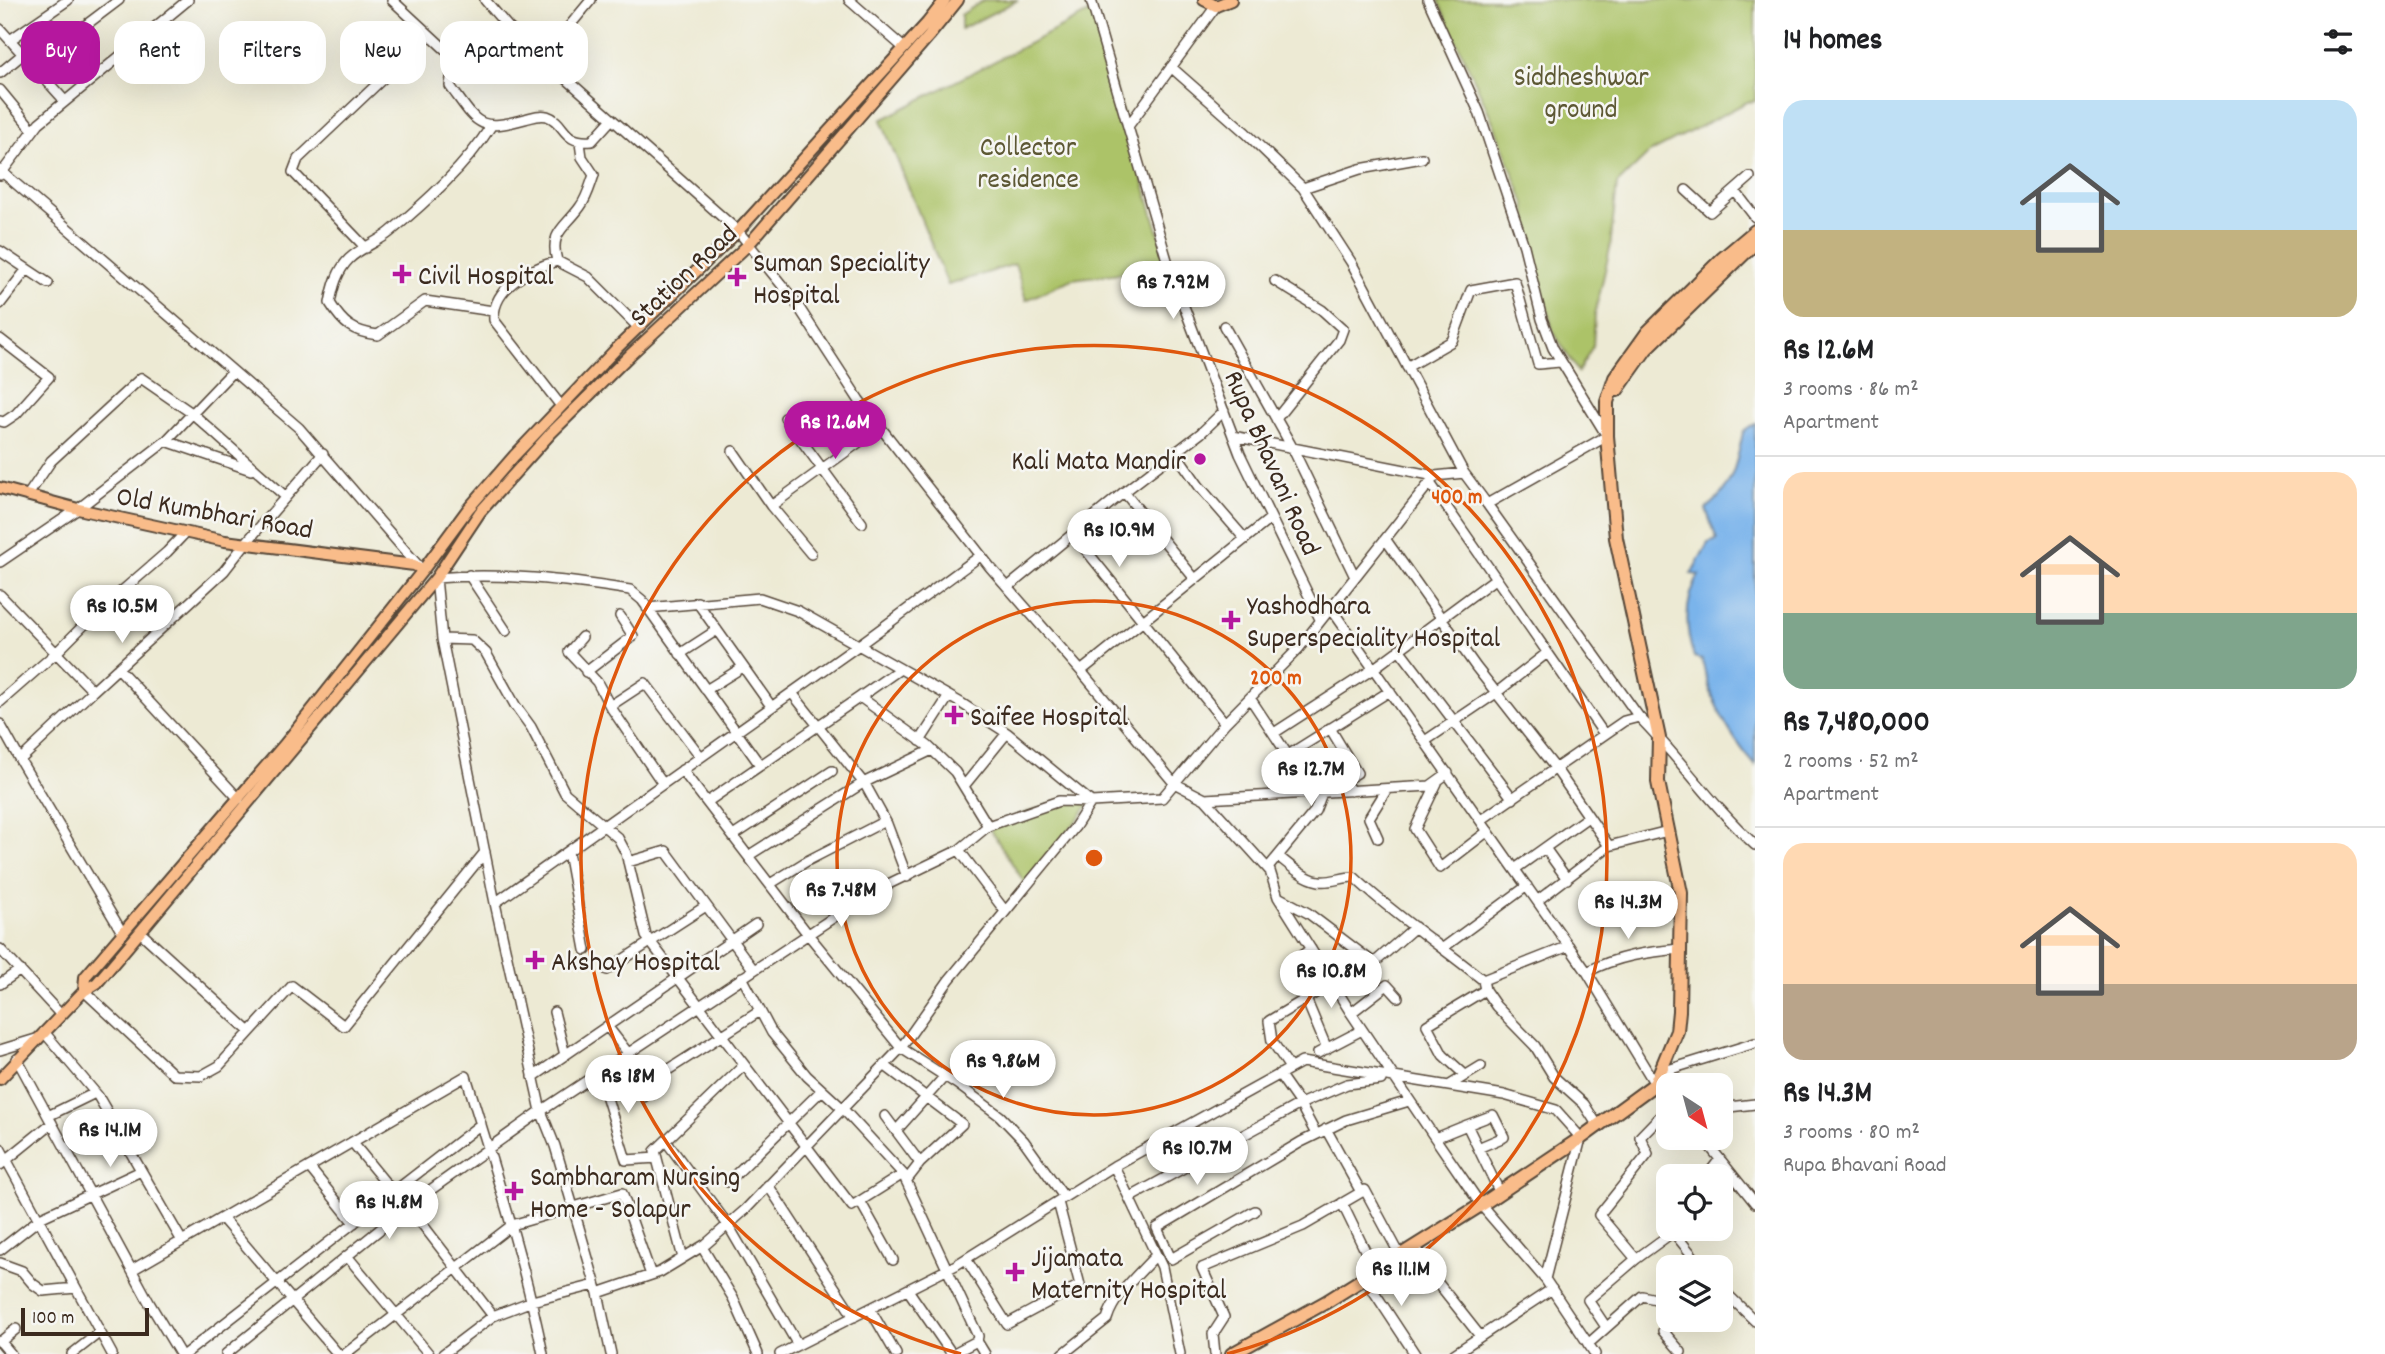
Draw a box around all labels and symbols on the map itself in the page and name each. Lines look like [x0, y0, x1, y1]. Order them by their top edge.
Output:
park label: Siddheshwar ground [1513, 60, 1649, 132]
park label: Collector residence [977, 130, 1079, 202]
street label: Station Road [622, 217, 749, 338]
place label: Suman Speciality Hospital [753, 246, 930, 318]
place label: Civil Hospital [418, 259, 554, 299]
pin: Rs 7.92M [1101, 262, 1245, 321]
marker: Civil Hospital [392, 264, 412, 284]
marker: Suman Speciality Hospital [727, 267, 747, 287]
street label: Rupa Bhavani Road [1211, 365, 1328, 563]
pin: Rs 12.6M [763, 402, 907, 461]
place label: Kali Mata Mandir [1011, 444, 1187, 484]
marker: Kali Mata Mandir [1192, 451, 1208, 467]
street label: Old Kumbhari Road [113, 479, 316, 553]
text: 400 m [1432, 484, 1482, 514]
pin: Rs 10.9M [1047, 510, 1191, 569]
pin: Rs 10.5M [50, 586, 194, 645]
place label: Yashodhara Superspeciality Hospital [1247, 589, 1501, 661]
marker: Yashodhara Superspeciality Hospital [1221, 610, 1241, 630]
text: 200 m [1250, 665, 1302, 695]
place label: Saifee Hospital [970, 700, 1129, 740]
marker: Saifee Hospital [944, 705, 964, 725]
pin: Rs 12.7M [1239, 748, 1383, 808]
centre of rings [1082, 846, 1106, 870]
pin: Rs 7.48M [769, 870, 913, 929]
pin: Rs 14.3M [1556, 881, 1700, 941]
place label: Akshay Hospital [551, 945, 720, 985]
marker: Akshay Hospital [525, 950, 545, 970]
pin: Rs 10.8M [1259, 950, 1403, 1010]
pin: Rs 9.86M [931, 1040, 1075, 1100]
pin: Rs 18M [571, 1056, 685, 1115]
north arrow [1656, 1073, 1732, 1150]
pin: Rs 14.1M [38, 1110, 182, 1169]
pin: Rs 10.7M [1125, 1128, 1269, 1187]
place label: Sambharam Nursing Home - Solapur [530, 1160, 740, 1232]
marker: Sambharam Nursing Home - Solapur [504, 1181, 524, 1201]
pin: Rs 14.8M [317, 1182, 461, 1241]
place label: Jijamata Maternity Hospital [1031, 1241, 1227, 1313]
pin: Rs 11.1M [1329, 1248, 1473, 1308]
marker: Jijamata Maternity Hospital [1005, 1262, 1025, 1282]
scale bar [21, 1305, 149, 1337]

